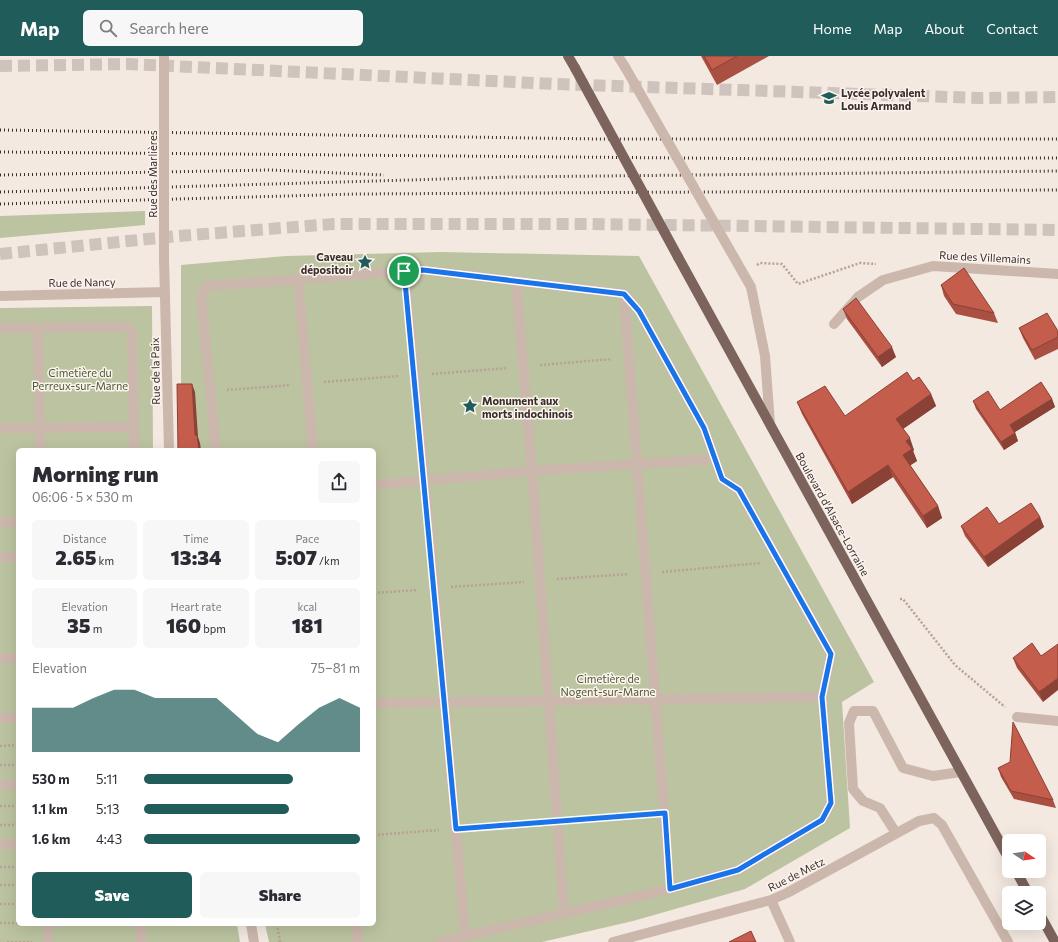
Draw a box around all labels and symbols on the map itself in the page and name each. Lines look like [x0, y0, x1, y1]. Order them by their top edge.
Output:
place label: Lycée polyvalent Louis Armand [841, 86, 926, 112]
school or university icon: Lycée polyvalent Louis Armand [820, 89, 838, 107]
street label: Rue des Marlières [146, 130, 159, 218]
street label: Rue des Villemains [939, 248, 1031, 266]
place label: Caveau dépositoir [301, 250, 353, 276]
place icon: Caveau dépositoir [356, 253, 374, 271]
pin [387, 254, 421, 288]
street label: Rue de Nancy [48, 275, 116, 289]
street label: Rue de la Paix [148, 337, 162, 405]
park label: Cimetière du Perreux-sur-Marne [32, 366, 128, 392]
place label: Monument aux morts indochinois [482, 394, 573, 420]
place icon: Monument aux morts indochinois [461, 397, 479, 415]
street label: Boulevard d'Alsace-Lorraine [794, 450, 873, 578]
park label: Cimetière de Nogent-sur-Marne [561, 672, 656, 698]
north arrow [1002, 834, 1046, 878]
street label: Rue de Metz [766, 854, 827, 894]

